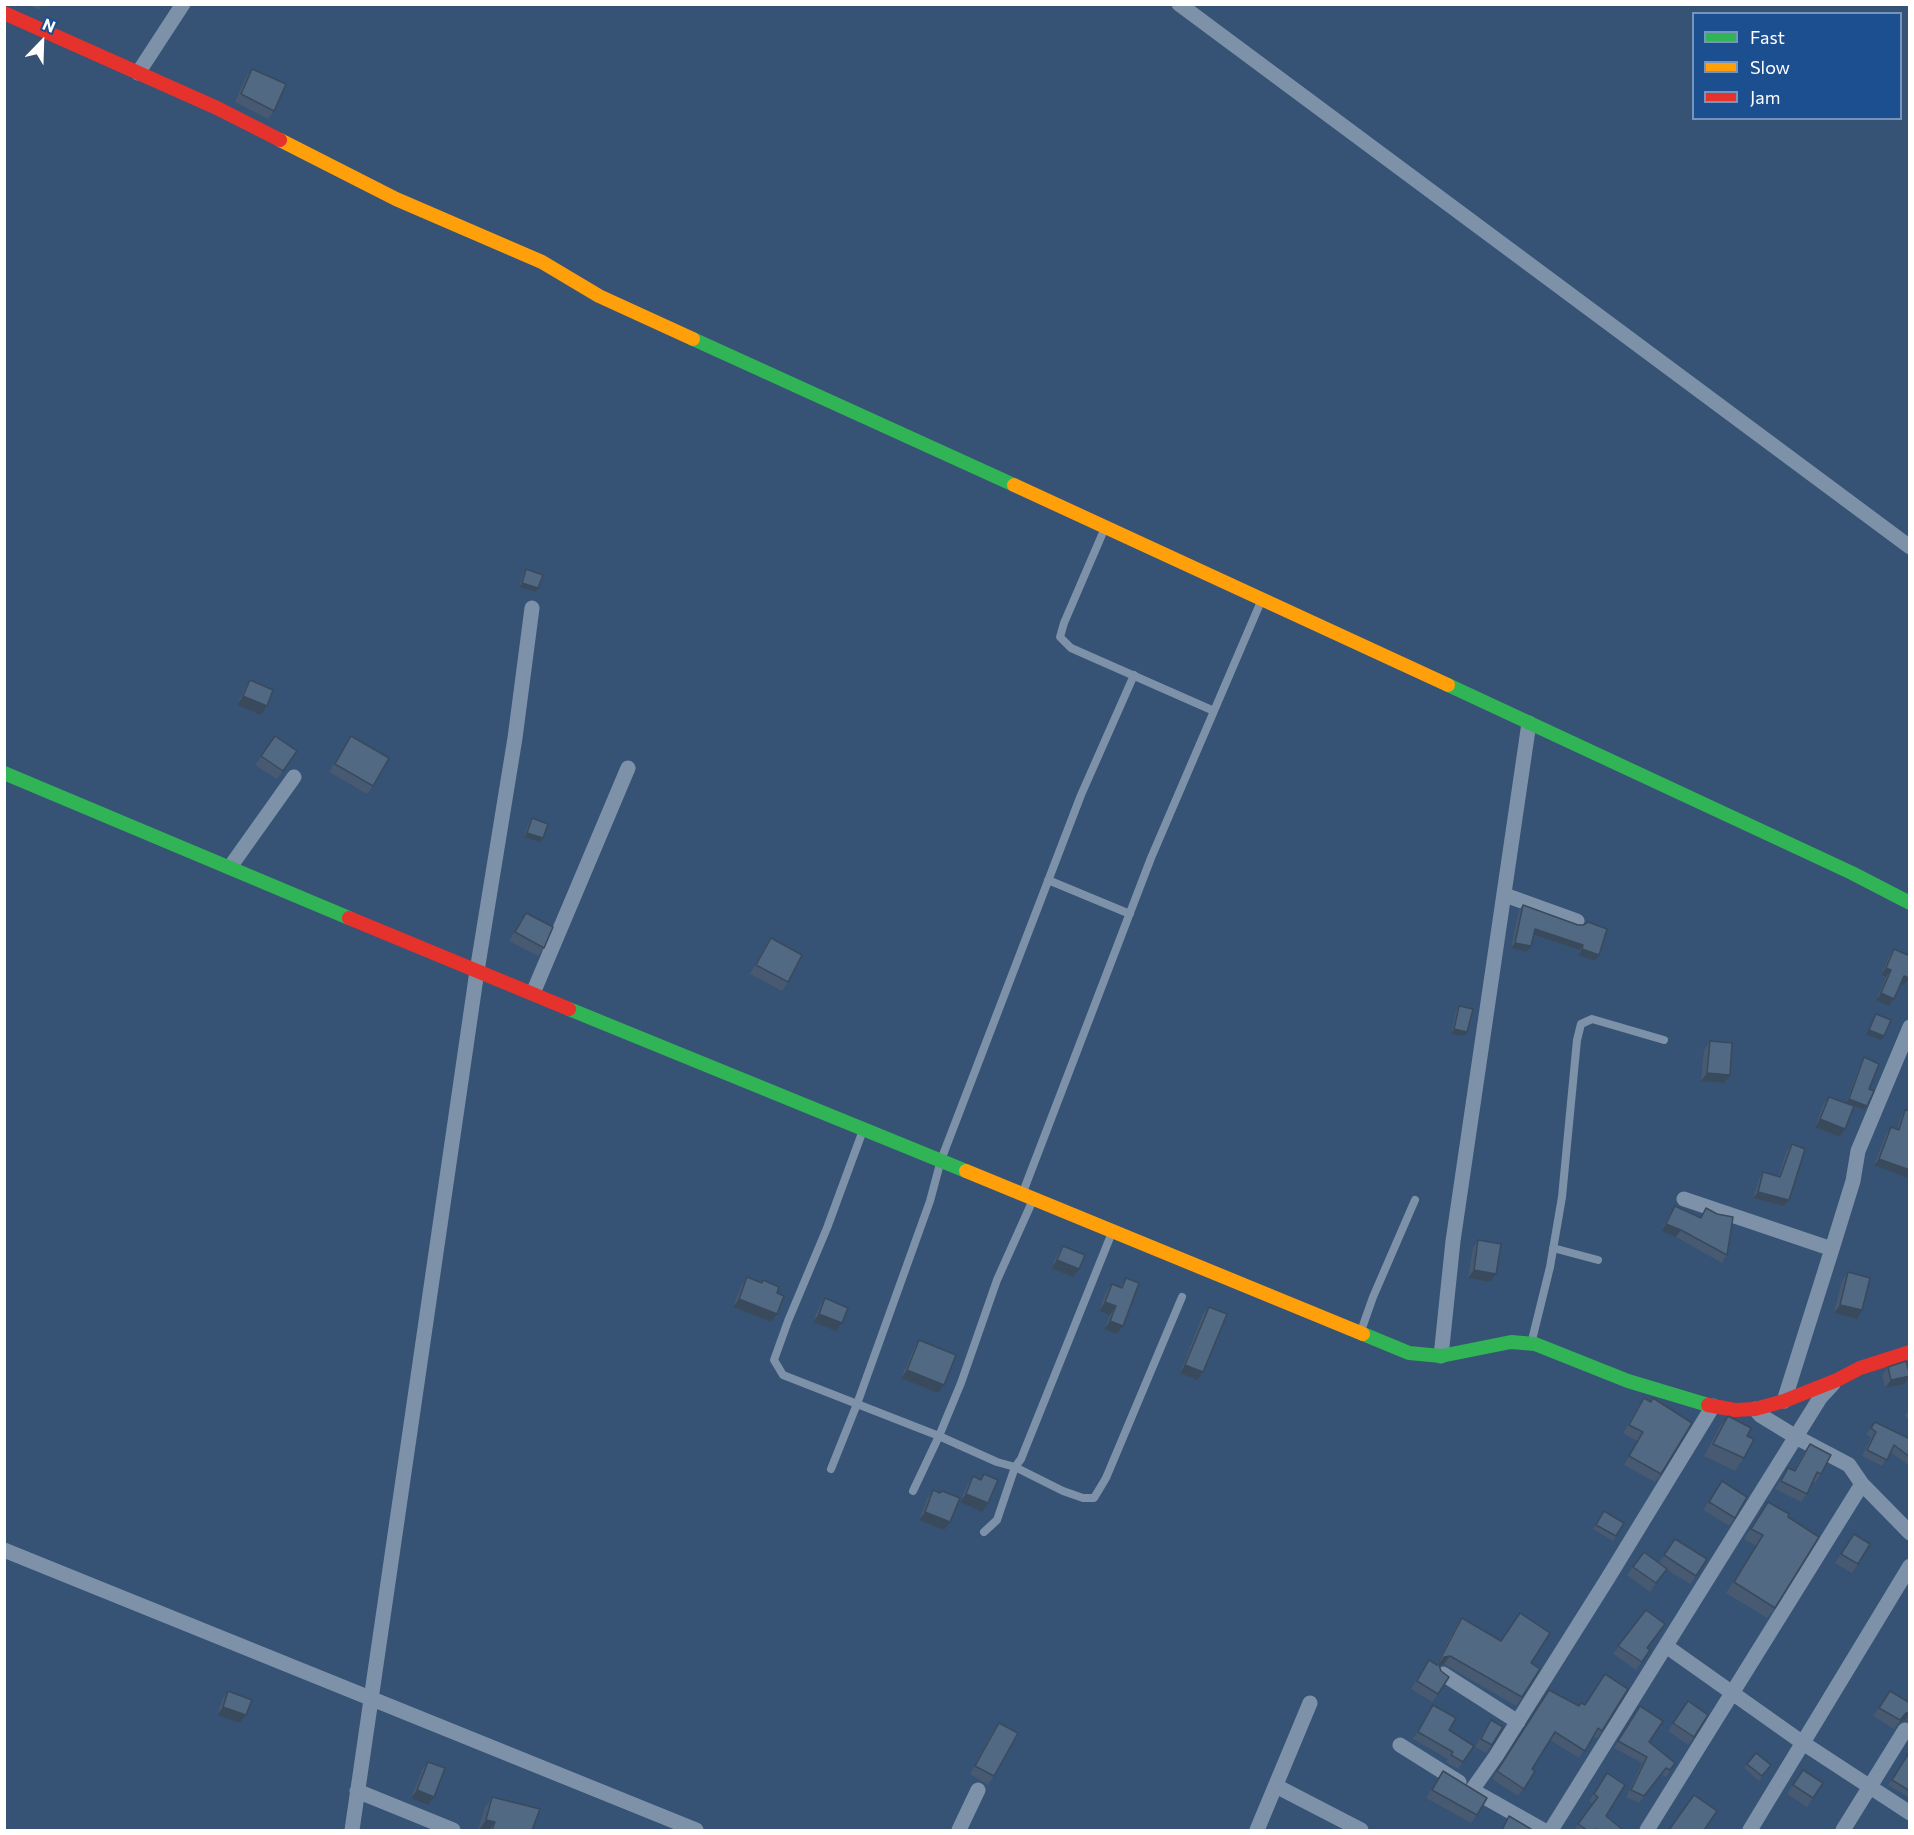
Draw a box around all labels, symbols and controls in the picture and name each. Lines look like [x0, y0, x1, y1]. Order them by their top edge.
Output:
north arrow [12, 12, 72, 72]
legend [1692, 12, 1902, 120]
text: N [40, 14, 58, 36]
text: Fast [1750, 26, 1785, 48]
text: Slow [1750, 56, 1790, 78]
text: Jam [1750, 86, 1780, 108]

